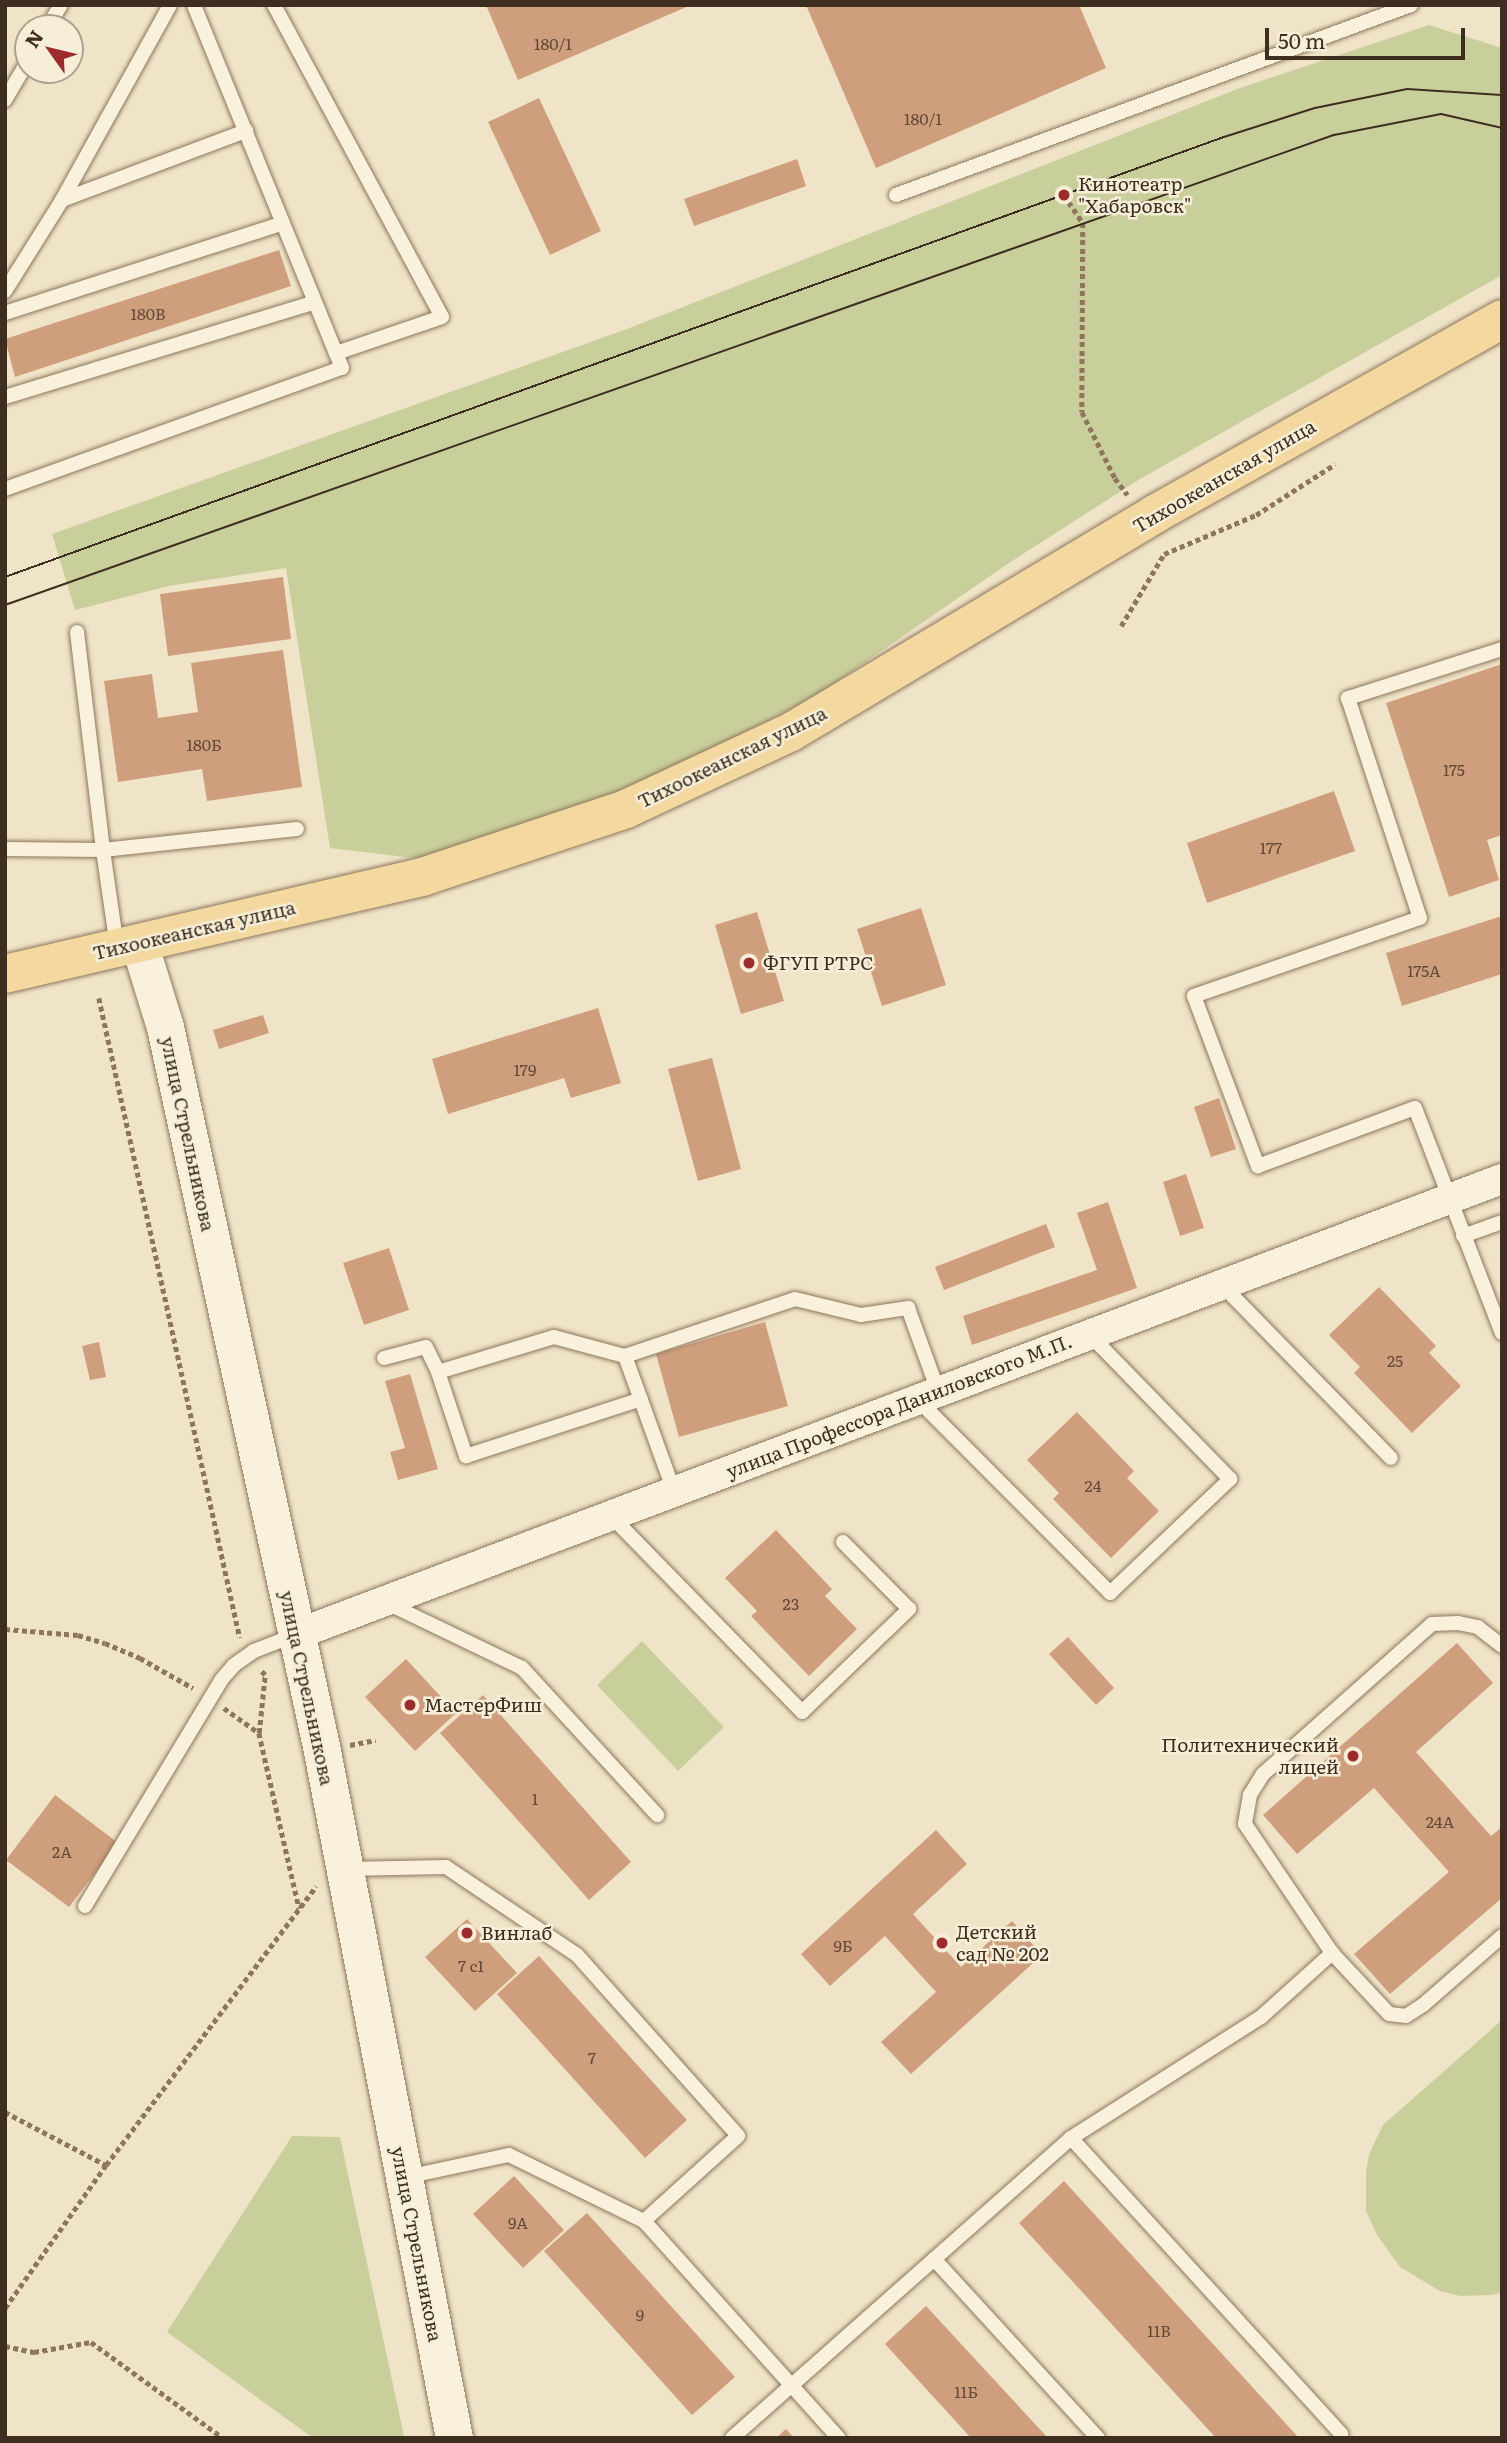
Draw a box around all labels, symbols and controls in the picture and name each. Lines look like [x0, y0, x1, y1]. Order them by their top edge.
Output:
north arrow [14, 14, 84, 84]
scale bar [1269, 14, 1468, 58]
text: N [17, 24, 49, 53]
text: 50 m [1278, 24, 1325, 55]
house number: 180/1 [534, 33, 572, 53]
house number: 180/1 [904, 108, 942, 128]
place label: Кинотеатр "Хабаровск" [1078, 173, 1191, 217]
marker: Кинотеатр "Хабаровск" [1056, 187, 1072, 203]
house number: 180В [130, 303, 166, 323]
street label: Тихоокеанская улица [1128, 414, 1320, 538]
street label: Тихоокеанская улица [634, 701, 830, 813]
house number: 180Б [186, 734, 222, 754]
house number: 175 [1443, 759, 1465, 779]
house number: 177 [1260, 837, 1282, 857]
street label: Тихоокеанская улица [90, 896, 298, 964]
place label: ФГУП РТРС [763, 952, 874, 974]
marker: ФГУП РТРС [741, 955, 757, 971]
house number: 175А [1407, 960, 1441, 980]
street label: улица Стрельникова [156, 1035, 220, 1233]
house number: 179 [514, 1059, 536, 1079]
street label: улица Профессора Даниловского М.П. [723, 1329, 1075, 1483]
house number: 25 [1387, 1350, 1403, 1370]
house number: 24 [1085, 1475, 1101, 1495]
street label: улица Стрельникова [275, 1589, 339, 1787]
house number: 23 [783, 1593, 799, 1613]
place label: МастерФиш [424, 1694, 542, 1716]
marker: МастерФиш [402, 1697, 418, 1713]
place label: Политехнический лицей [1161, 1734, 1339, 1778]
marker: Политехнический лицей [1345, 1748, 1361, 1764]
house number: 1 [532, 1788, 538, 1808]
house number: 24А [1426, 1811, 1454, 1831]
house number: 2А [52, 1841, 72, 1861]
place label: Детский сад № 202 [956, 1921, 1049, 1965]
place label: Винлаб [481, 1922, 552, 1944]
marker: Винлаб [459, 1925, 475, 1941]
house number: 9Б [833, 1935, 853, 1955]
marker: Детский сад № 202 [934, 1935, 950, 1951]
house number: 7 с1 [458, 1955, 484, 1975]
house number: 7 [588, 2047, 596, 2067]
street label: улица Стрельникова [387, 2144, 447, 2344]
house number: 9А [508, 2212, 528, 2232]
house number: 9 [636, 2304, 644, 2324]
house number: 11В [1147, 2320, 1171, 2340]
house number: 11Б [954, 2381, 978, 2401]

